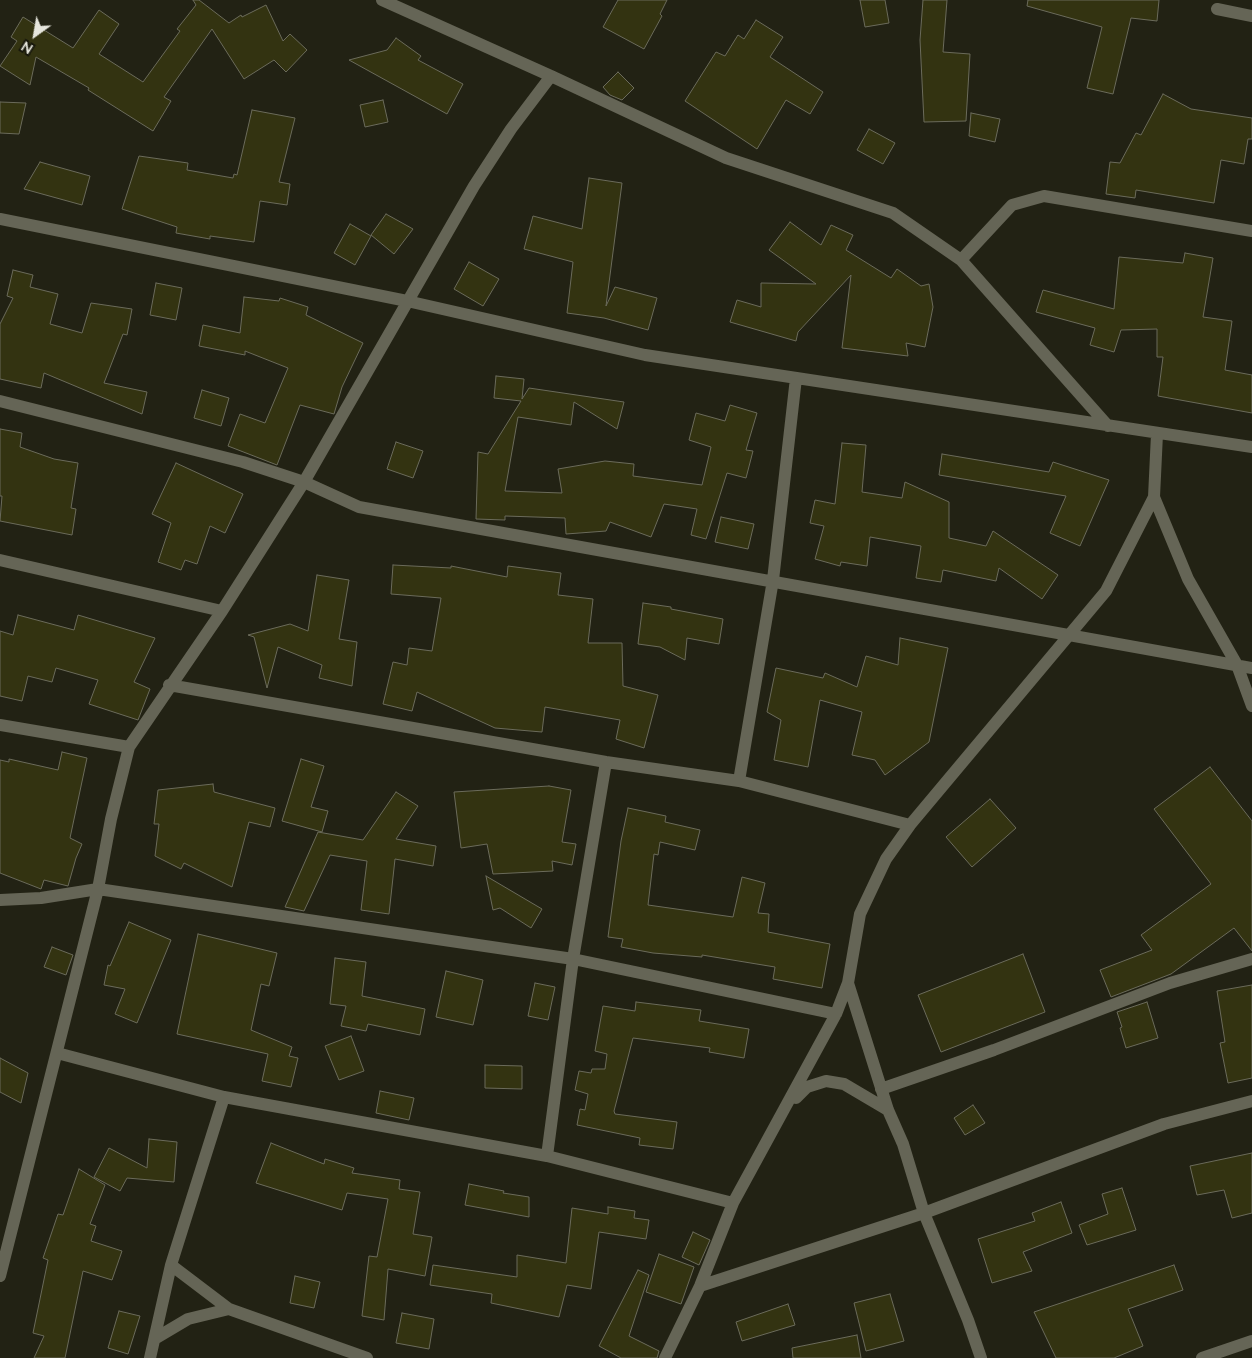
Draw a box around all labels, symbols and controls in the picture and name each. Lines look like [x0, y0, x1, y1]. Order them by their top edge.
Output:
north arrow [10, 10, 60, 60]
text: N [18, 37, 36, 58]

